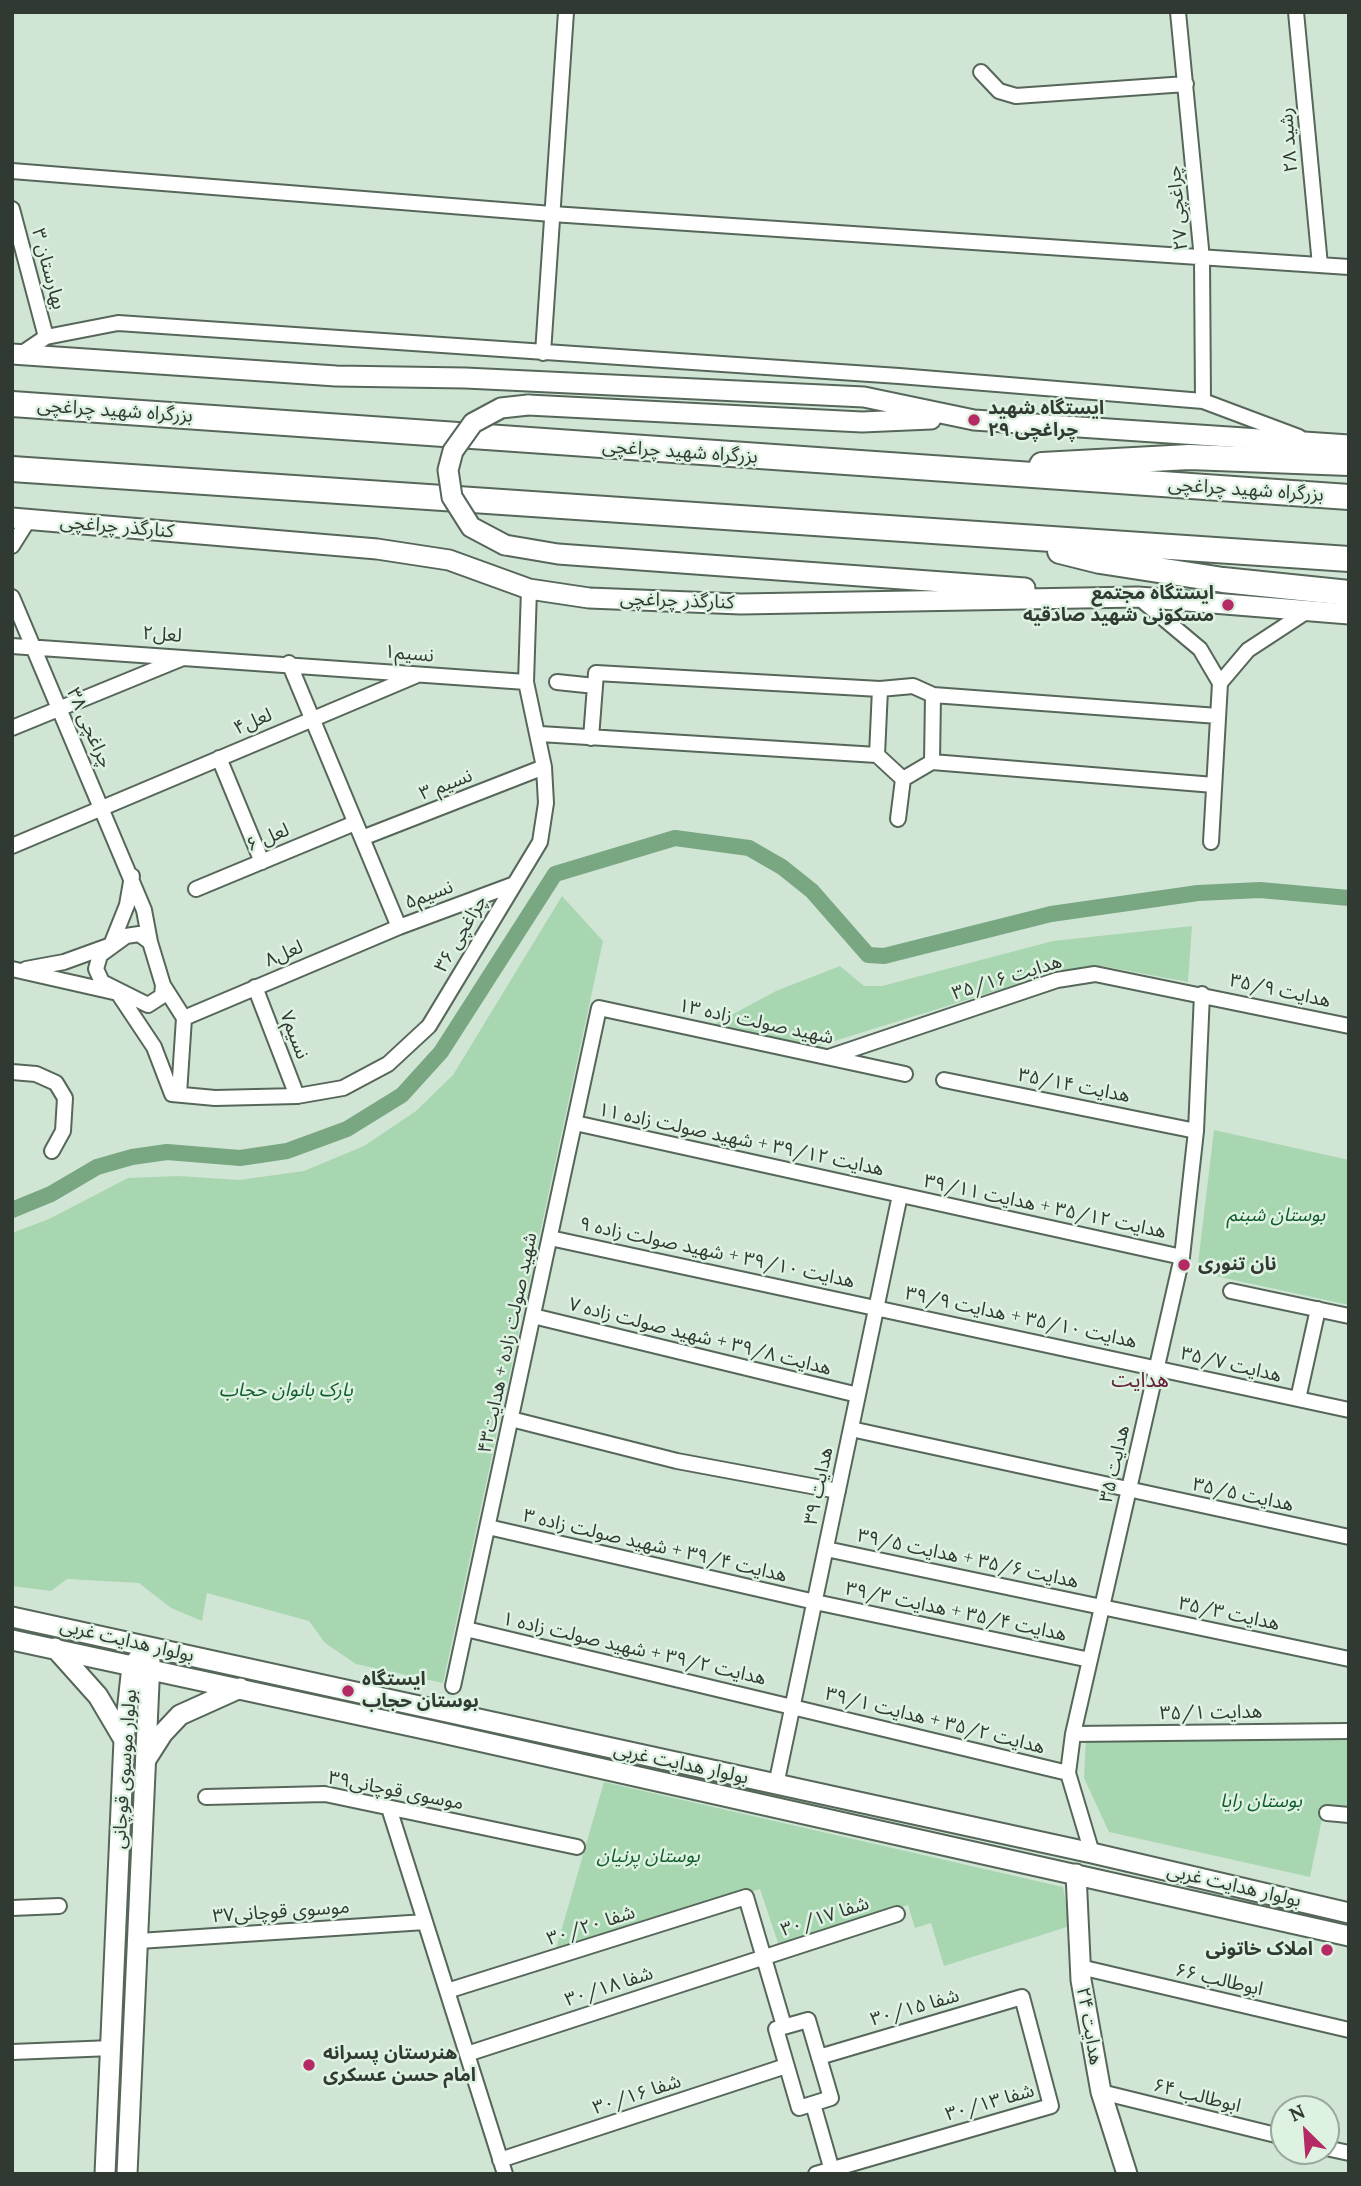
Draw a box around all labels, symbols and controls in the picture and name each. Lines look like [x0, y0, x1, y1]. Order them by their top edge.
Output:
street label: رشید ۲۸ [1275, 107, 1303, 173]
street label: چراغچی ۲۷ [1163, 165, 1193, 251]
street label: بهارستان ۳ [26, 226, 70, 312]
street label: بزرگراه شهید چراغچی [36, 394, 194, 428]
place label: ایستگاه شهید چراغچی ۲۹ [988, 398, 1104, 442]
marker: ایستگاه شهید چراغچی ۲۹ [966, 412, 982, 428]
street label: بزرگراه شهید چراغچی [601, 435, 759, 469]
street label: بزرگراه شهید چراغچی [1167, 473, 1325, 507]
street label: کنارگذر چراغچی [59, 511, 175, 543]
place label: ایستگاه مجتمع مسکونی شهید صادقیه [1023, 583, 1214, 627]
street label: کنارگذر چراغچی [619, 588, 735, 614]
marker: ایستگاه مجتمع مسکونی شهید صادقیه [1220, 597, 1236, 613]
street label: لعل۲ [141, 622, 183, 648]
street label: نسیم۱ [383, 640, 435, 668]
street label: چراغچی ۳۸ [61, 684, 117, 772]
street label: لعل۴ [230, 704, 276, 740]
street label: نسیم ۳ [416, 765, 476, 805]
street label: لعل ۶ [243, 819, 293, 857]
street label: نسیم۵ [402, 876, 456, 914]
street label: چراغچی ۳۶ [430, 891, 492, 977]
street label: لعل۸ [261, 936, 307, 972]
street label: هدایت ۳۵/۱۶ [949, 950, 1065, 1006]
street label: هدایت ۳۵/۹ [1227, 969, 1333, 1013]
street label: شهید صولت زاده ۱۳ [676, 994, 836, 1050]
street label: نسیم۷ [274, 1008, 314, 1062]
street label: هدایت ۳۵/۱۴ [1016, 1064, 1132, 1108]
street label: هدایت ۳۹/۱۲ + شهید صولت زاده ۱۱ [596, 1099, 886, 1181]
street label: هدایت ۳۵/۱۲ + هدایت ۳۹/۱۱ [922, 1170, 1168, 1244]
park label: بوستان شبنم [1227, 1205, 1325, 1227]
street label: هدایت ۳۹/۱۰ + شهید صولت زاده ۹ [577, 1213, 857, 1293]
street label: شهید صولت زاده + هدایت۴۳ [473, 1231, 543, 1455]
place label: نان تنوری [1198, 1254, 1277, 1276]
marker: نان تنوری [1176, 1257, 1192, 1273]
street label: هدایت ۳۵/۱۰ + هدایت ۳۹/۹ [903, 1282, 1139, 1354]
street label: هدایت ۳۹/۸ + شهید صولت زاده ۷ [566, 1293, 834, 1381]
street label: هدایت ۳۵/۷ [1178, 1342, 1284, 1388]
district label: هدایت [1111, 1368, 1169, 1394]
park label: پارک بانوان حجاب [219, 1380, 353, 1402]
street label: هدایت ۳۵ [1095, 1423, 1135, 1505]
street label: هدایت ۳۹ [800, 1445, 838, 1527]
street label: هدایت ۳۵/۵ [1190, 1473, 1296, 1517]
street label: هدایت ۳۹/۴ + شهید صولت زاده ۳ [521, 1505, 789, 1587]
street label: هدایت ۳۵/۶ + هدایت ۳۹/۵ [855, 1524, 1081, 1594]
street label: هدایت ۳۵/۴ + هدایت ۳۹/۳ [843, 1577, 1069, 1647]
street label: هدایت ۳۵/۳ [1176, 1592, 1282, 1636]
street label: هدایت ۳۹/۲ + شهید صولت زاده ۱ [500, 1608, 768, 1690]
street label: بولوار هدایت غربی [58, 1614, 196, 1668]
place label: ایستگاه بوستان حجاب [362, 1669, 479, 1713]
marker: ایستگاه بوستان حجاب [340, 1683, 356, 1699]
street label: هدایت ۳۵/۲ + هدایت ۳۹/۱ [823, 1683, 1047, 1759]
street label: بولوار موسوی قوچانی [108, 1688, 142, 1850]
street label: هدایت ۳۵/۱ [1159, 1701, 1263, 1725]
street label: بولوار هدایت غربی [612, 1739, 750, 1789]
street label: موسوی قوچانی۳۹ [326, 1767, 466, 1815]
park label: بوستان رایا [1220, 1791, 1302, 1813]
park label: بوستان پرنیان [597, 1846, 699, 1868]
street label: بولوار هدایت غربی [1165, 1859, 1303, 1913]
street label: شفا ۳۰/۱۷ [778, 1892, 872, 1942]
street label: موسوی قوچانی۳۷ [212, 1896, 350, 1928]
street label: شفا ۳۰/۲۰ [544, 1901, 638, 1951]
place label: املاک خاتونی [1206, 1939, 1313, 1961]
marker: املاک خاتونی [1319, 1942, 1335, 1958]
street label: ابوطالب ۶۶ [1173, 1959, 1265, 2001]
street label: شفا ۳۰/۱۸ [562, 1962, 656, 2012]
street label: شفا ۳۰/۱۵ [868, 1984, 962, 2032]
street label: هدایت ۲۴ [1071, 1985, 1107, 2067]
place label: هنرستان پسرانه امام حسن عسکری [323, 2043, 476, 2087]
marker: هنرستان پسرانه امام حسن عسکری [301, 2057, 317, 2073]
street label: شفا ۳۰/۱۶ [590, 2070, 684, 2120]
street label: ابوطالب ۶۴ [1151, 2074, 1243, 2118]
street label: شفا ۳۰/۱۳ [943, 2079, 1037, 2127]
north arrow [1270, 2095, 1340, 2165]
text: N [1285, 2099, 1309, 2127]

